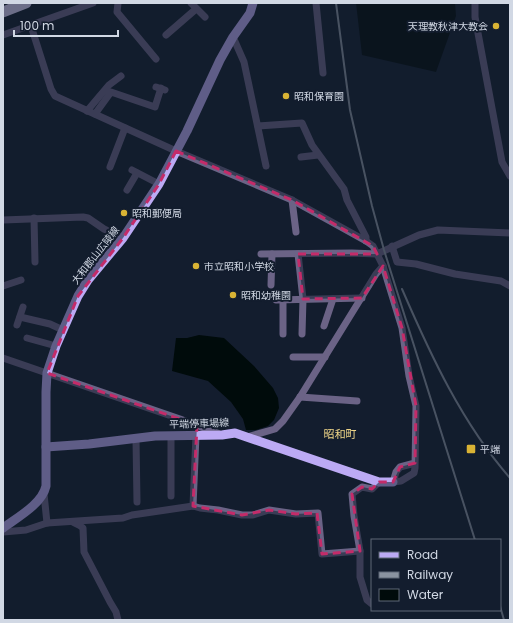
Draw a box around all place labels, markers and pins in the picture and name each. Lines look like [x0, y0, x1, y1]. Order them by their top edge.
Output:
place label: 天理教秋津大教会 [408, 19, 488, 34]
marker: 天理教秋津大教会 [491, 21, 501, 31]
place label: 昭和保育園 [294, 89, 344, 104]
marker: 昭和保育園 [281, 91, 291, 101]
place label: 昭和郵便局 [132, 206, 182, 221]
marker: 昭和郵便局 [119, 208, 129, 218]
place label: 市立昭和小学校 [204, 259, 274, 274]
marker: 市立昭和小学校 [191, 261, 201, 271]
place label: 昭和幼稚園 [241, 288, 291, 303]
marker: 昭和幼稚園 [228, 290, 238, 300]
place label: 平端 [480, 442, 500, 457]
marker: 平端 [465, 443, 477, 455]

